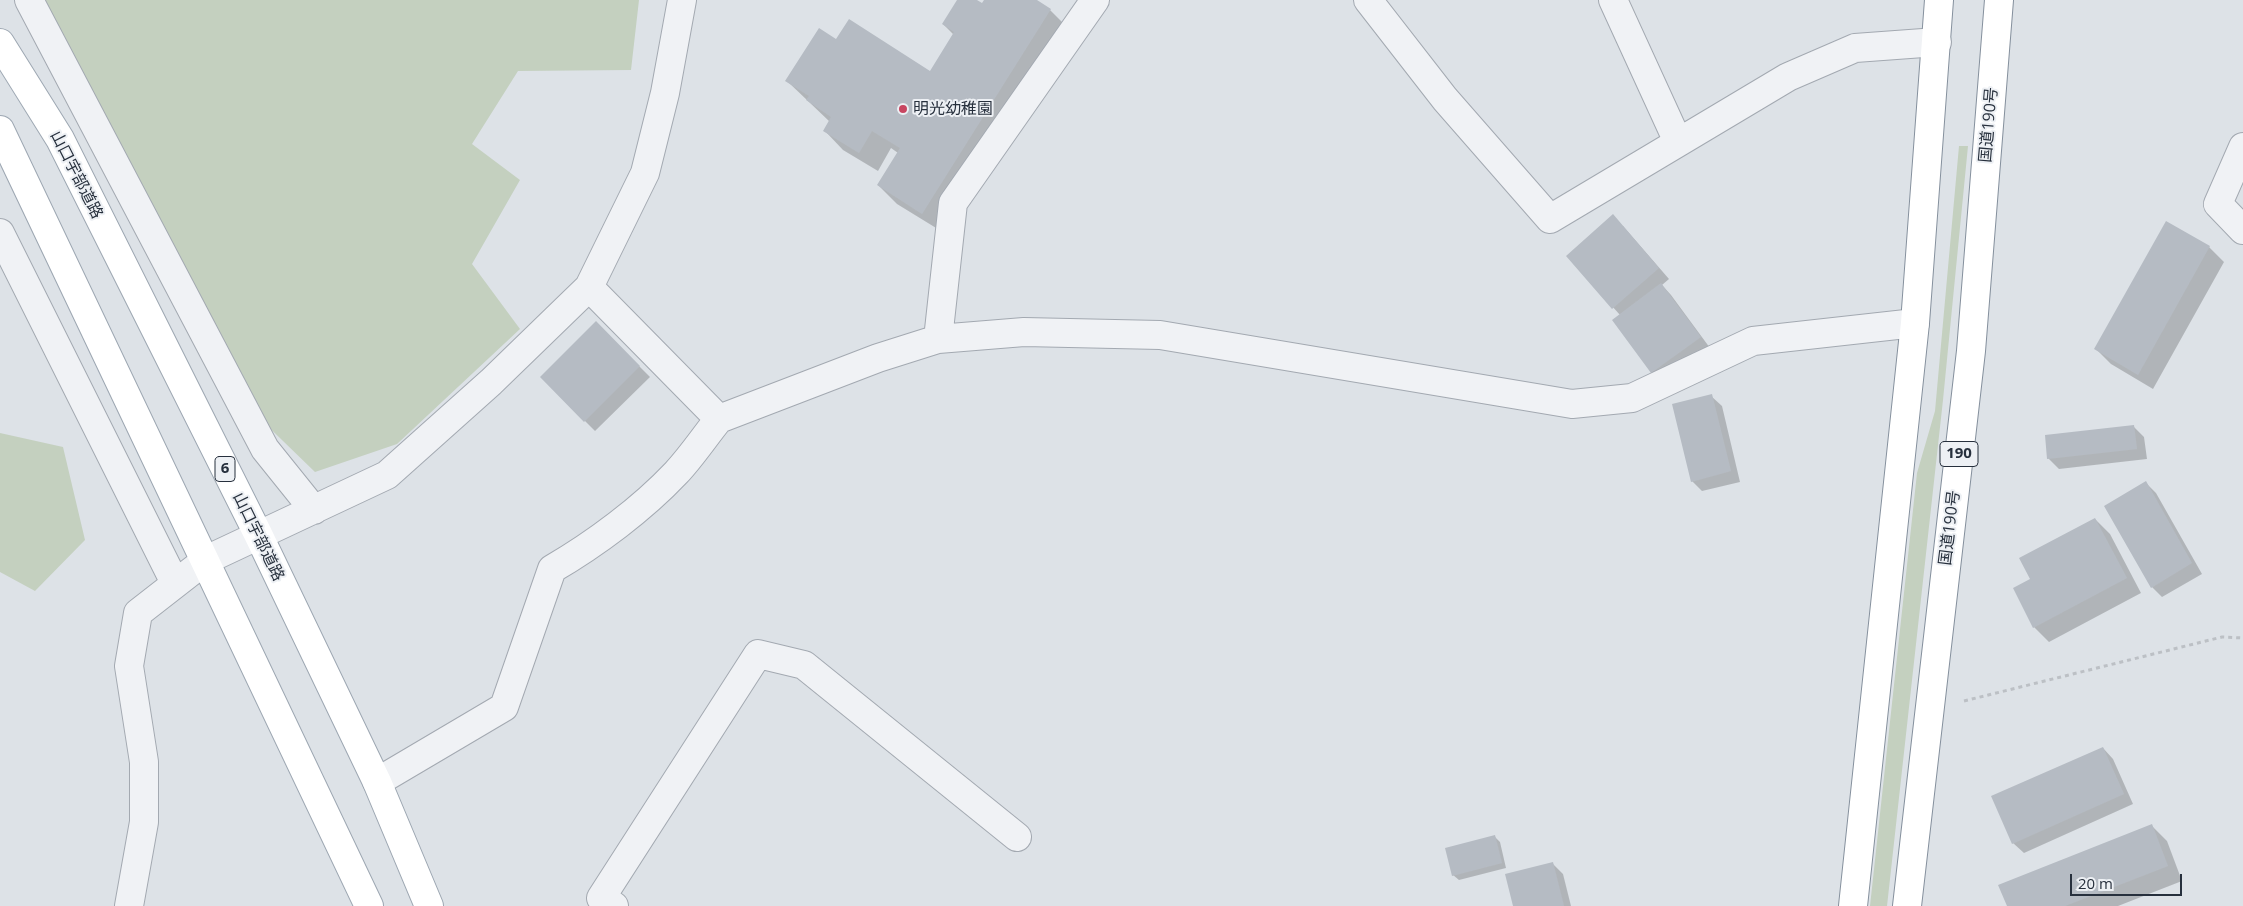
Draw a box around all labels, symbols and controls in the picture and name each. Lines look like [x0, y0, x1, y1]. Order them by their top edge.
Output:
street label: 国道190号 [1976, 87, 2002, 163]
place label: 明光幼稚園 [913, 99, 993, 119]
marker: 明光幼稚園 [897, 103, 909, 115]
street label: 山口宇部道路 [46, 128, 106, 222]
road number: 190 [1940, 442, 1978, 466]
road number: 6 [215, 456, 235, 482]
street label: 国道190号 [1936, 489, 1964, 567]
street label: 山口宇部道路 [228, 490, 288, 584]
scale bar [2073, 864, 2186, 896]
text: 20 m [2078, 873, 2113, 893]

